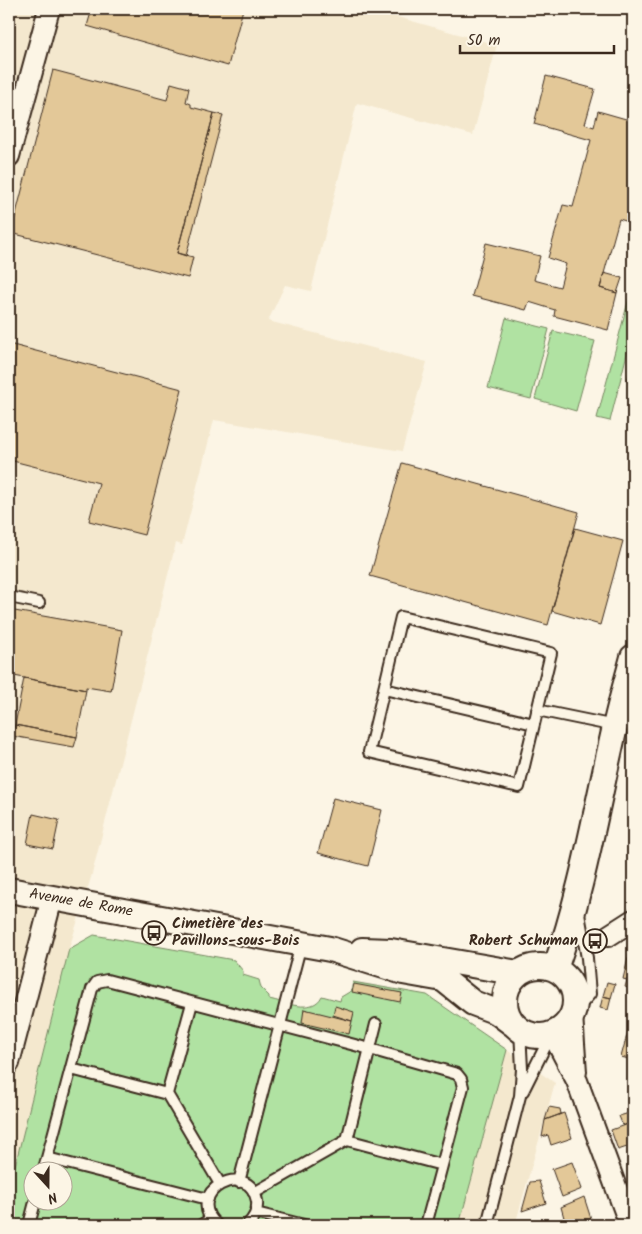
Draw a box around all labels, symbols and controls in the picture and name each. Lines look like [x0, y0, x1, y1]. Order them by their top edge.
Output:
scale bar [460, 22, 613, 54]
text: 50 m [467, 29, 501, 53]
street label: Avenue de Rome [27, 882, 135, 924]
place label: Cimetière des Pavillons-sous-Bois [172, 912, 299, 953]
bus stop icon: Cimetière des Pavillons-sous-Bois [141, 920, 167, 946]
bus stop icon: Robert Schuman [582, 928, 608, 954]
place label: Robert Schuman [469, 929, 578, 953]
north arrow [22, 1162, 72, 1212]
text: N [44, 1185, 60, 1209]

